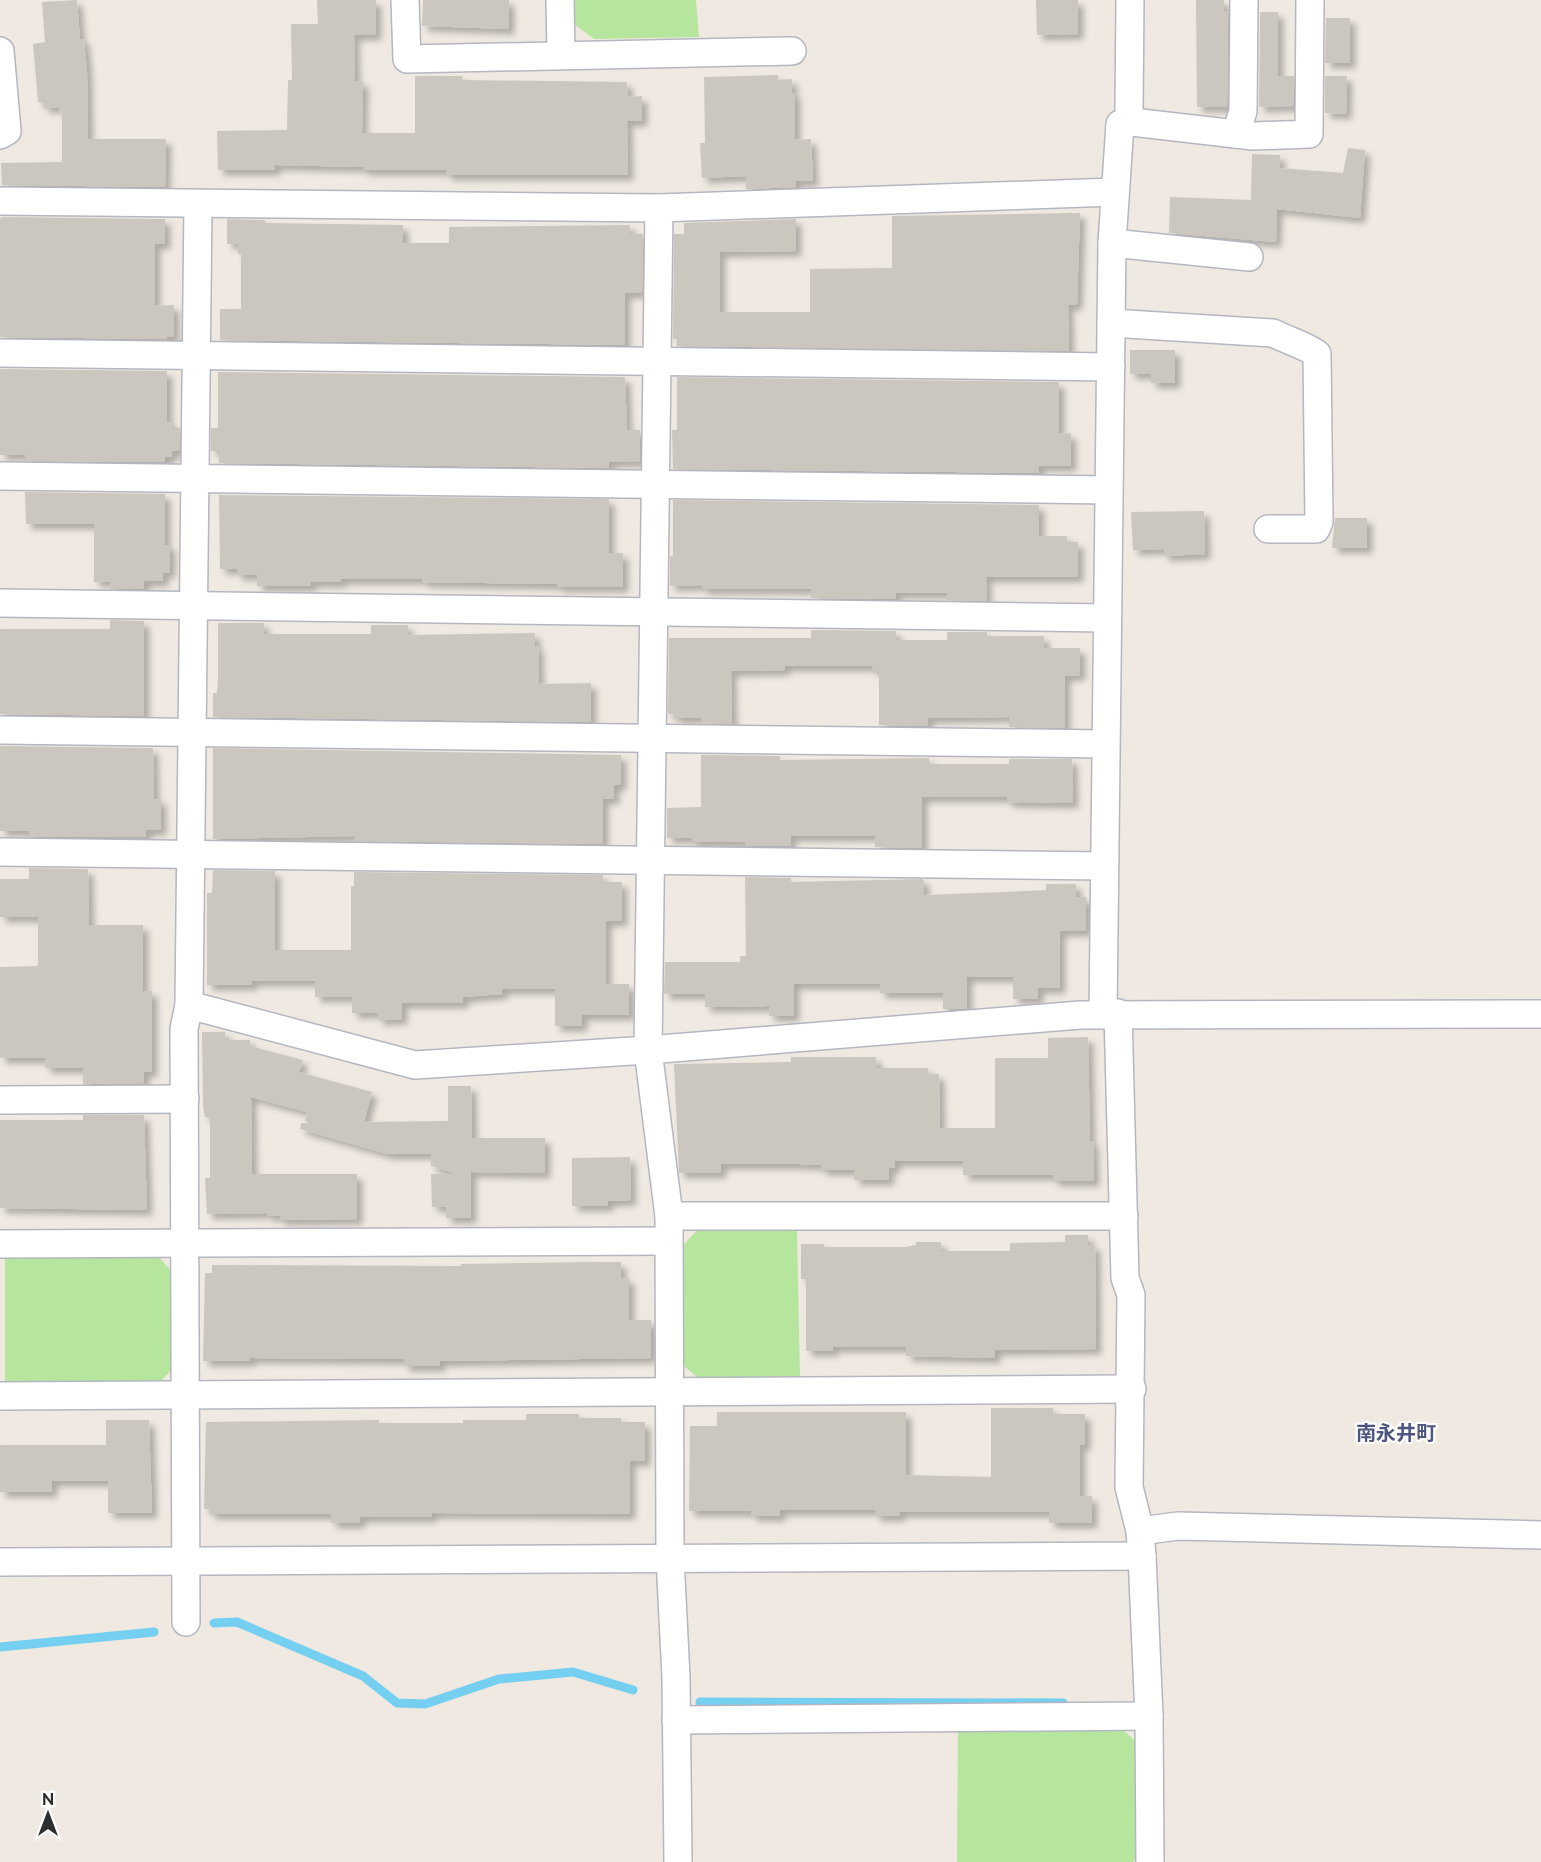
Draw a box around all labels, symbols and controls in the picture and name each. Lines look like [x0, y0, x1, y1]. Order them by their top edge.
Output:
district label: 南永井町 [1356, 1421, 1436, 1445]
north arrow [18, 1784, 78, 1844]
text: N [42, 1790, 54, 1809]

